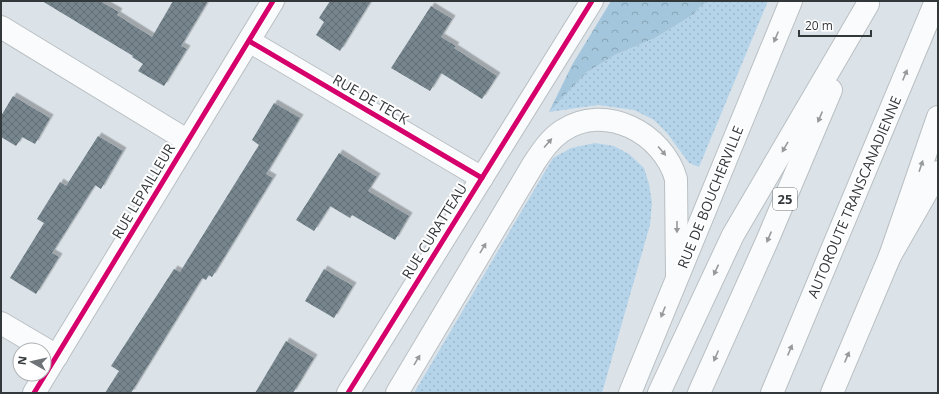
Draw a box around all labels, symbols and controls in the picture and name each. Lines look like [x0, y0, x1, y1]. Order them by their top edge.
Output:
scale bar [799, 12, 871, 38]
text: 20 m [805, 17, 833, 34]
one-way arrow [773, 31, 779, 43]
one-way arrow [903, 68, 909, 80]
street label: RUE DE TECK [330, 70, 413, 129]
street label: AUTOROUTE TRANSCANADIENNE [803, 93, 905, 301]
one-way arrow [816, 112, 822, 124]
street label: RUE DE BOUCHERVILLE [673, 123, 747, 271]
one-way arrow [544, 138, 553, 149]
street label: RUE LEPAILLEUR [107, 140, 179, 242]
one-way arrow [781, 141, 788, 152]
one-way arrow [657, 145, 666, 156]
one-way arrow [918, 160, 924, 172]
street label: RUE CURATTEAU [397, 180, 471, 282]
road number: 25 [773, 188, 797, 210]
one-way arrow [674, 221, 680, 234]
one-way arrow [766, 231, 772, 242]
one-way arrow [480, 242, 487, 254]
one-way arrow [713, 265, 719, 276]
one-way arrow [659, 307, 665, 319]
north arrow [12, 342, 52, 382]
one-way arrow [788, 343, 794, 355]
one-way arrow [713, 350, 719, 361]
one-way arrow [845, 351, 851, 363]
one-way arrow [413, 354, 420, 365]
text: N [14, 355, 30, 366]

